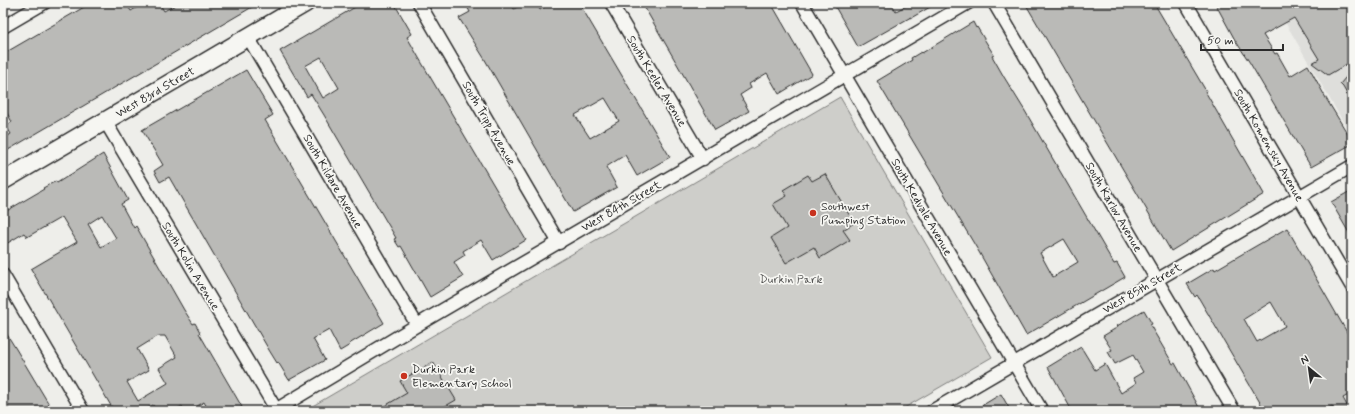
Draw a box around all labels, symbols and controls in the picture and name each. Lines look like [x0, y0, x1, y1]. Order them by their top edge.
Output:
scale bar [1201, 26, 1283, 52]
street label: South Keeler Avenue [622, 33, 690, 130]
text: 50 m [1207, 33, 1234, 49]
street label: West 83rd Street [113, 64, 198, 122]
street label: South Tripp Avenue [458, 79, 519, 168]
street label: South Komensky Avenue [1229, 86, 1307, 205]
street label: South Kildare Avenue [299, 131, 366, 232]
street label: South Kedvale Avenue [887, 156, 956, 259]
street label: South Karlov Avenue [1081, 160, 1145, 256]
street label: West 84th Street [579, 178, 664, 236]
place label: Southwest Pumping Station [821, 199, 906, 230]
marker: Southwest Pumping Station [808, 208, 818, 218]
street label: South Kolin Avenue [157, 219, 223, 314]
street label: West 85th Street [1100, 260, 1185, 318]
park label: Durkin Park [759, 272, 823, 288]
north arrow [1289, 348, 1329, 388]
text: N [1298, 352, 1311, 368]
place label: Durkin Park Elementary School [412, 362, 512, 392]
marker: Durkin Park Elementary School [399, 371, 409, 381]

